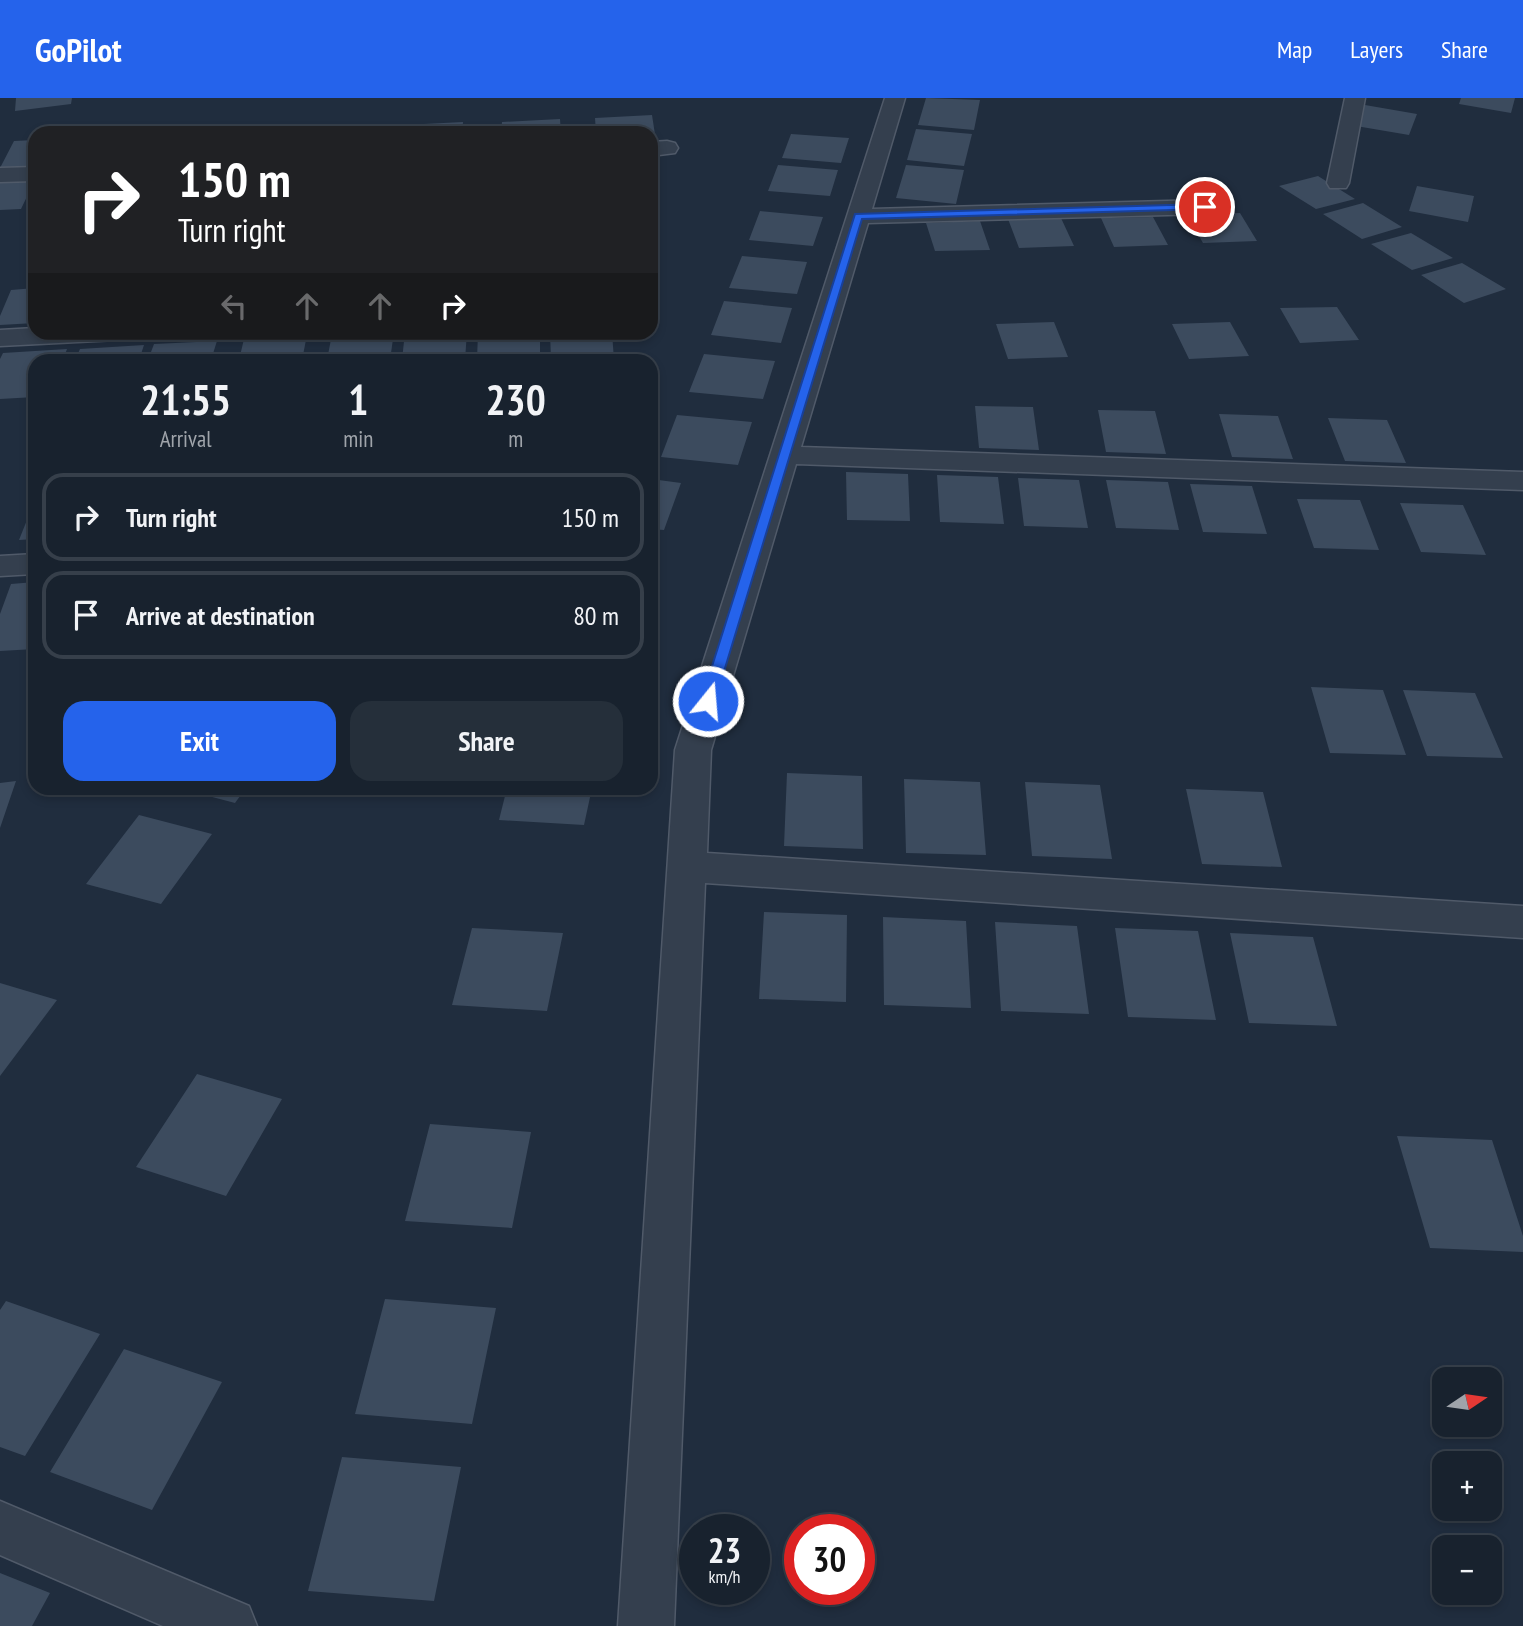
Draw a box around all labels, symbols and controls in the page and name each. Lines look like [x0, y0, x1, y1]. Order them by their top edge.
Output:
text: GoPilot [35, 28, 122, 71]
text: Map [1277, 34, 1312, 65]
text: Layers [1350, 34, 1403, 65]
text: Share [1441, 34, 1488, 65]
text: 150 m [178, 147, 291, 211]
icon: right [63, 154, 154, 245]
pin [1175, 177, 1235, 237]
icon: arrive [1186, 188, 1224, 226]
text: Turn right [178, 209, 286, 251]
icon: left [215, 287, 253, 325]
icon: ahead [288, 287, 326, 325]
icon: ahead [361, 287, 399, 325]
icon: right [434, 287, 472, 325]
text: 21:55 [140, 372, 231, 427]
text: 1 [348, 372, 368, 427]
text: 230 [486, 372, 546, 427]
text: Arrival [160, 424, 212, 453]
text: min [343, 424, 373, 453]
text: m [508, 424, 523, 453]
icon: right [67, 498, 105, 536]
text: Turn right [126, 501, 217, 534]
text: 150 m [561, 501, 619, 534]
icon: arrive [67, 596, 105, 634]
text: Arrive at destination [126, 599, 315, 632]
text: 80 m [573, 599, 619, 632]
position arrow [671, 664, 745, 738]
button: Exit [63, 701, 336, 781]
button: Share [350, 701, 623, 781]
north arrow [1432, 1367, 1502, 1437]
map controls [1432, 1367, 1502, 1605]
button: + [1432, 1451, 1502, 1521]
speed limit sign: 30 [784, 1514, 875, 1605]
text: 23 [708, 1527, 741, 1573]
button: − [1432, 1535, 1502, 1605]
text: km/h [709, 1565, 740, 1588]

